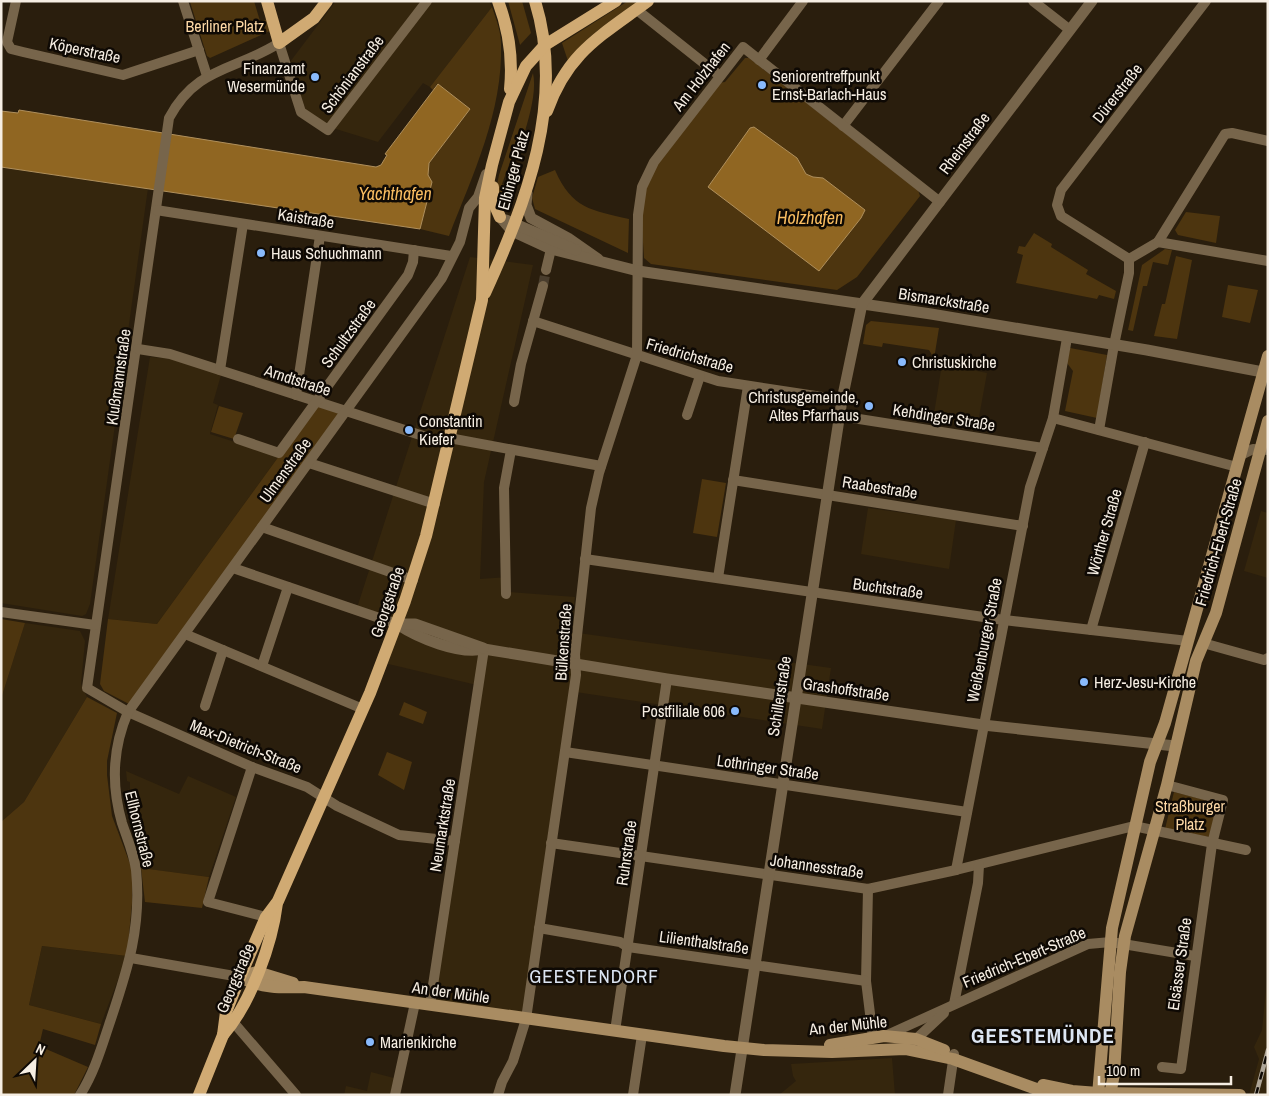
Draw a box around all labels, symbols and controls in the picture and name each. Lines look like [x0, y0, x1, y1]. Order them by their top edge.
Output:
park label: Berliner Platz [186, 15, 265, 37]
street label: Schönianstraße [315, 30, 389, 118]
street label: Köperstraße [47, 32, 123, 68]
street label: Am Holzhafen [666, 37, 735, 116]
place label: Finanzamt Wesermünde [227, 57, 305, 97]
street label: Dürerstraße [1087, 59, 1147, 127]
place label: Seniorentreffpunkt Ernst-Barlach-Haus [772, 65, 886, 105]
marker: Finanzamt Wesermünde [309, 71, 321, 83]
marker: Seniorentreffpunkt Ernst-Barlach-Haus [756, 79, 768, 91]
street label: Rheinstraße [933, 108, 995, 178]
street label: Elbinger Platz [492, 127, 534, 212]
water label: Yachthafen [358, 181, 432, 206]
street label: Kaistraße [276, 203, 336, 233]
water label: Holzhafen [777, 205, 843, 230]
place label: Haus Schuchmann [271, 242, 382, 264]
marker: Haus Schuchmann [255, 247, 267, 259]
street label: Bismarckstraße [897, 282, 991, 318]
street label: Schultzstraße [316, 294, 380, 372]
street label: Klußmannstraße [100, 327, 136, 427]
street label: Friedrichstraße [644, 332, 736, 378]
place label: Christuskirche [912, 351, 997, 373]
marker: Christuskirche [896, 356, 908, 368]
street label: Arndtstraße [261, 359, 334, 401]
place label: Christusgemeinde, Altes Pfarrhaus [748, 386, 859, 426]
street label: Kehdinger Straße [891, 398, 997, 436]
marker: Christusgemeinde, Altes Pfarrhaus [863, 400, 875, 412]
place label: Constantin Kiefer [419, 410, 482, 450]
marker: Constantin Kiefer [403, 424, 415, 436]
street label: Ulmenstraße [254, 433, 316, 507]
street label: Raabestraße [841, 470, 919, 504]
street label: Friedrich-Ebert-Straße [1189, 476, 1247, 608]
street label: Wörther Straße [1081, 486, 1127, 578]
street label: Georgstraße [365, 564, 409, 640]
street label: Buchtstraße [851, 572, 925, 604]
street label: Weißenburger Straße [961, 576, 1007, 704]
street label: Bülkenstraße [549, 603, 577, 681]
street label: Schillerstraße [762, 654, 796, 738]
place label: Herz-Jesu-Kirche [1094, 671, 1196, 693]
street label: Grashoffstraße [801, 672, 891, 706]
marker: Herz-Jesu-Kirche [1078, 676, 1090, 688]
place label: Postfiliale 606 [642, 700, 725, 722]
marker: Postfiliale 606 [729, 705, 741, 717]
street label: Max-Dietrich-Straße [187, 714, 305, 778]
street label: Lothringer Straße [716, 749, 820, 785]
street label: Neumarktstraße [424, 777, 460, 873]
street label: Ellhornstraße [120, 788, 160, 870]
park label: Straßburger Platz [1155, 795, 1226, 835]
street label: Ruhrstraße [611, 819, 641, 887]
street label: Johannesstraße [769, 849, 865, 883]
street label: Elsässer Straße [1162, 916, 1196, 1012]
street label: Friedrich-Ebert-Straße [959, 921, 1089, 993]
street label: Lilienthalstraße [658, 925, 750, 959]
street label: Georgstraße [210, 940, 260, 1016]
district label: GEESTENDORF [529, 963, 659, 989]
street label: An der Mühle [410, 976, 491, 1008]
street label: An der Mühle [807, 1010, 888, 1040]
district label: GEESTEMÜNDE [971, 1021, 1115, 1050]
place label: Marienkirche [380, 1031, 457, 1053]
north arrow [10, 1036, 60, 1086]
marker: Marienkirche [364, 1036, 376, 1048]
text: N [33, 1039, 48, 1059]
scale bar [1099, 1054, 1232, 1086]
text: 100 m [1106, 1060, 1140, 1081]

